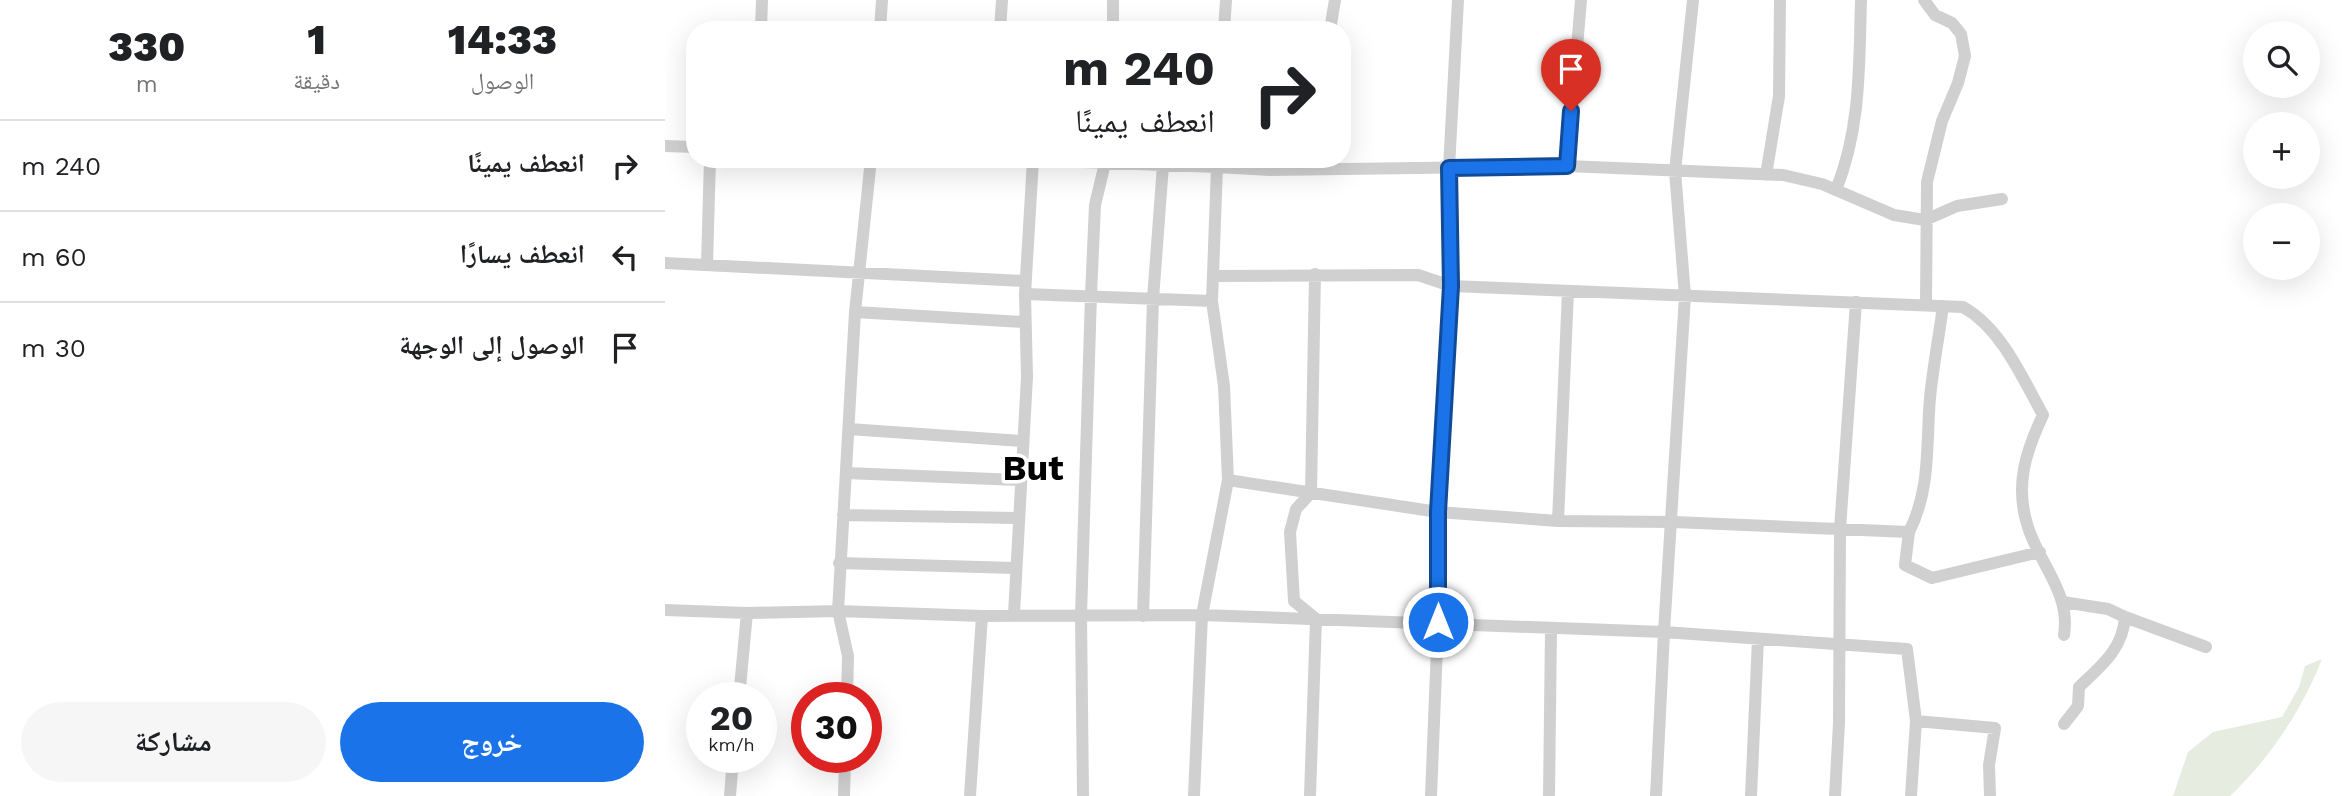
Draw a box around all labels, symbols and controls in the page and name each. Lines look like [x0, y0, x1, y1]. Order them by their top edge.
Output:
text: 1 [307, 15, 326, 64]
text: 14:33 [448, 15, 557, 64]
map controls [2243, 21, 2320, 280]
button: search [2243, 21, 2320, 98]
text: 330 [108, 22, 185, 71]
text: 240 m [1063, 39, 1215, 97]
pin [1541, 39, 1601, 111]
icon: right [1239, 49, 1330, 140]
icon: arrive [1552, 50, 1590, 88]
text: دقيقة [293, 68, 340, 95]
text: الوصول [471, 68, 534, 95]
text: m [136, 71, 158, 98]
text: انعطف يمينًا [1075, 102, 1215, 140]
button: + [2243, 112, 2320, 189]
icon: right [606, 147, 644, 185]
text: انعطف يمينًا [467, 148, 585, 178]
text: 240 m [21, 151, 101, 181]
button: − [2243, 203, 2320, 280]
icon: left [606, 238, 644, 276]
text: انعطف يسارًا [460, 239, 585, 269]
text: 60 m [21, 242, 87, 272]
icon: arrive [606, 329, 644, 367]
text: الوصول إلى الوجهة [399, 330, 585, 360]
text: 30 m [21, 333, 86, 363]
district label: But [1003, 447, 1063, 489]
position arrow [1401, 585, 1475, 659]
speed limit sign: 30 [791, 682, 882, 773]
text: 20 [710, 697, 753, 739]
button: مشاركة [21, 702, 326, 782]
button: خروج [340, 702, 644, 782]
text: km/h [708, 734, 755, 755]

